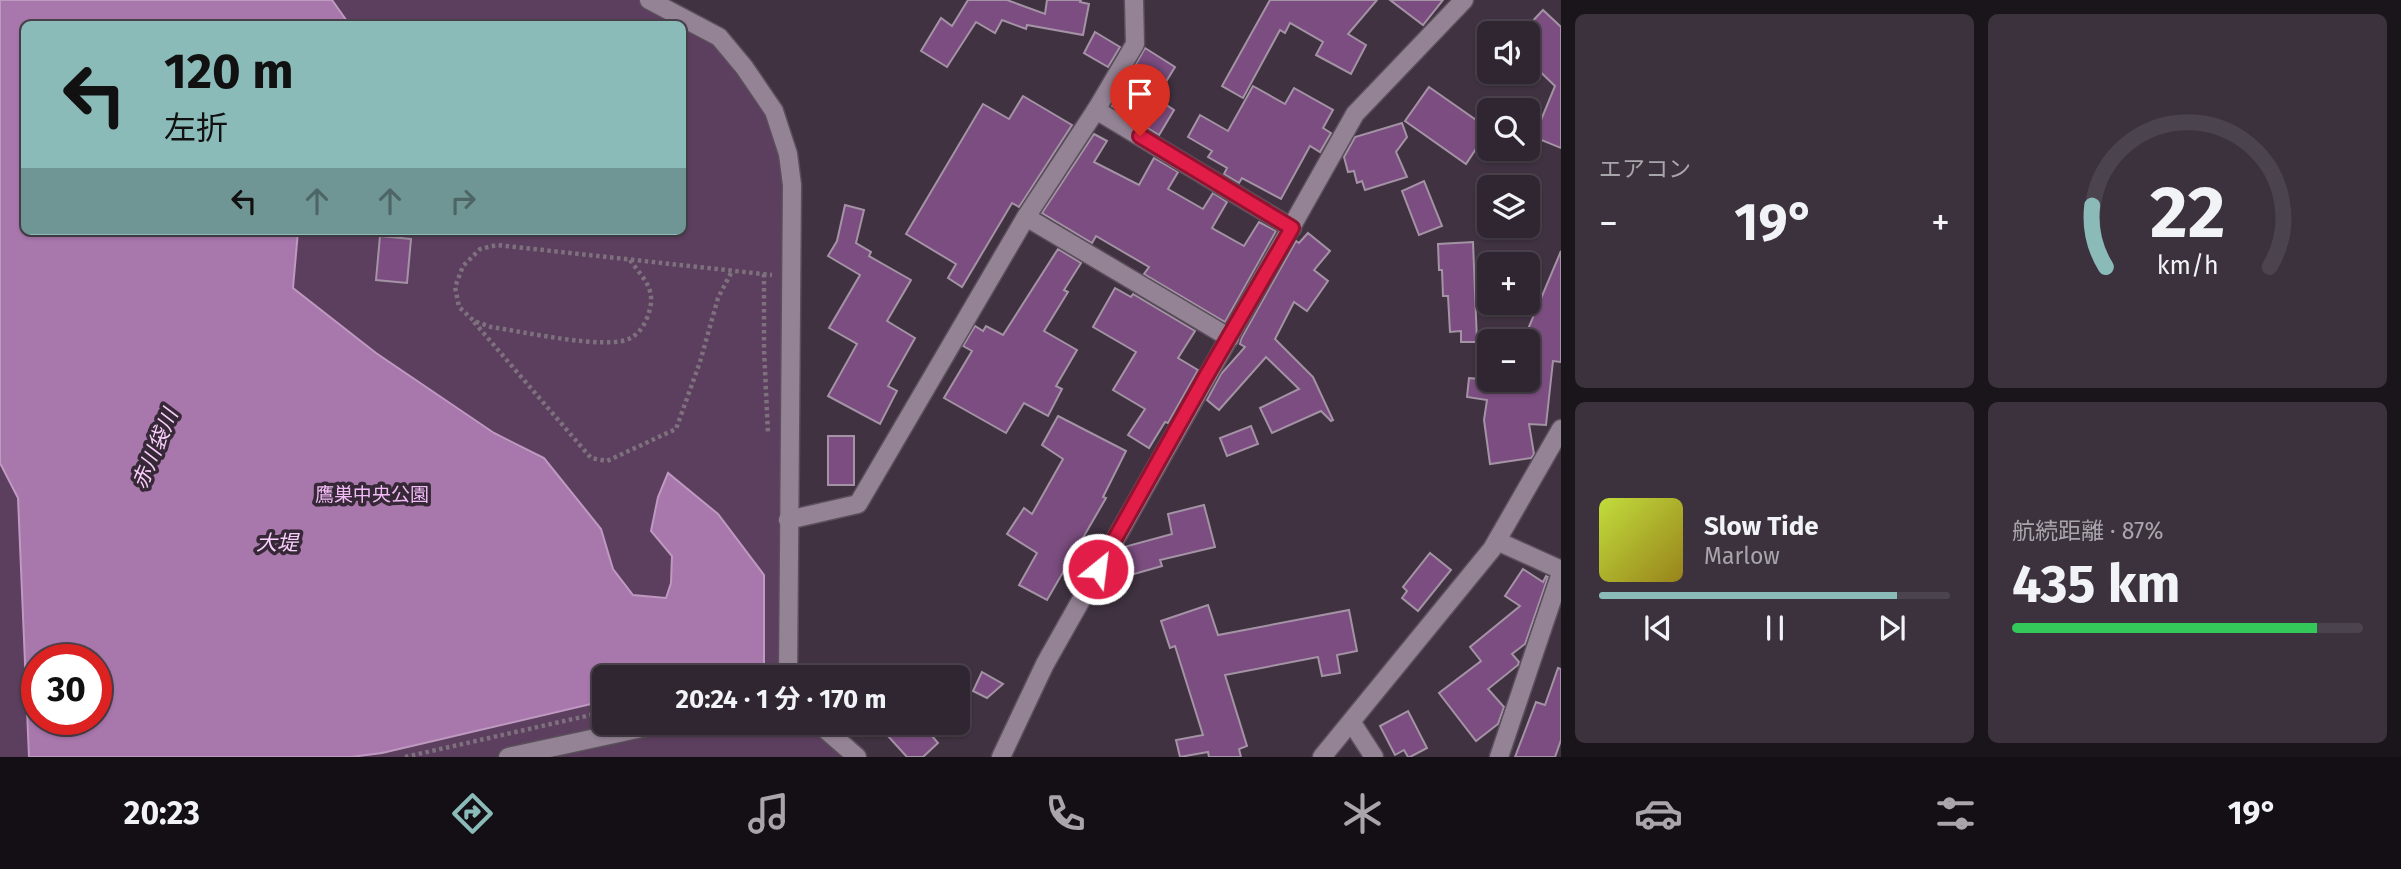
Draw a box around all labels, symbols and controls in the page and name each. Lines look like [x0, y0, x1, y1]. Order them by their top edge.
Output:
map controls [1477, 21, 1540, 392]
button: sound [1477, 21, 1540, 84]
text: 120 m [164, 42, 294, 101]
icon: left [49, 49, 140, 140]
pin [1110, 64, 1170, 136]
icon: arrive [1121, 75, 1159, 113]
button: search [1477, 98, 1540, 161]
text: 左折 [164, 109, 228, 147]
text: エアコン [1599, 155, 1691, 183]
text: 22 [2150, 169, 2225, 256]
button: layers [1477, 175, 1540, 238]
icon: left [225, 182, 263, 220]
icon: ahead [298, 182, 336, 220]
icon: ahead [371, 182, 409, 220]
icon: right [444, 182, 482, 220]
text: 19° [1734, 191, 1815, 254]
text: − [1599, 200, 1618, 246]
text: + [1931, 200, 1950, 246]
text: km/h [2157, 251, 2218, 281]
button: + [1477, 252, 1540, 315]
button: − [1477, 329, 1540, 392]
water label: 赤川袋川 [127, 403, 184, 493]
park label: 鷹巣中央公園 [315, 483, 429, 506]
text: Slow Tide [1704, 511, 1819, 542]
text: 航続距離 · 87% [2012, 517, 2163, 545]
water label: 大堤 [256, 530, 300, 556]
position arrow [1061, 532, 1135, 606]
text: Marlow [1704, 542, 1780, 570]
text: 435 km [2012, 553, 2180, 616]
icon: previous [1639, 609, 1677, 647]
icon: pause [1756, 609, 1794, 647]
icon: next [1873, 609, 1911, 647]
speed limit sign: 30 [21, 644, 112, 735]
text: 20:24 · 1 分 · 170 m [676, 684, 886, 715]
icon: directions [448, 789, 497, 838]
icon: music [744, 789, 793, 838]
icon: phone [1041, 789, 1090, 838]
icon: climate [1338, 789, 1387, 838]
icon: car [1634, 789, 1683, 838]
icon: filters [1931, 789, 1980, 838]
text: 20:23 [124, 794, 200, 832]
text: 19° [2228, 794, 2277, 832]

